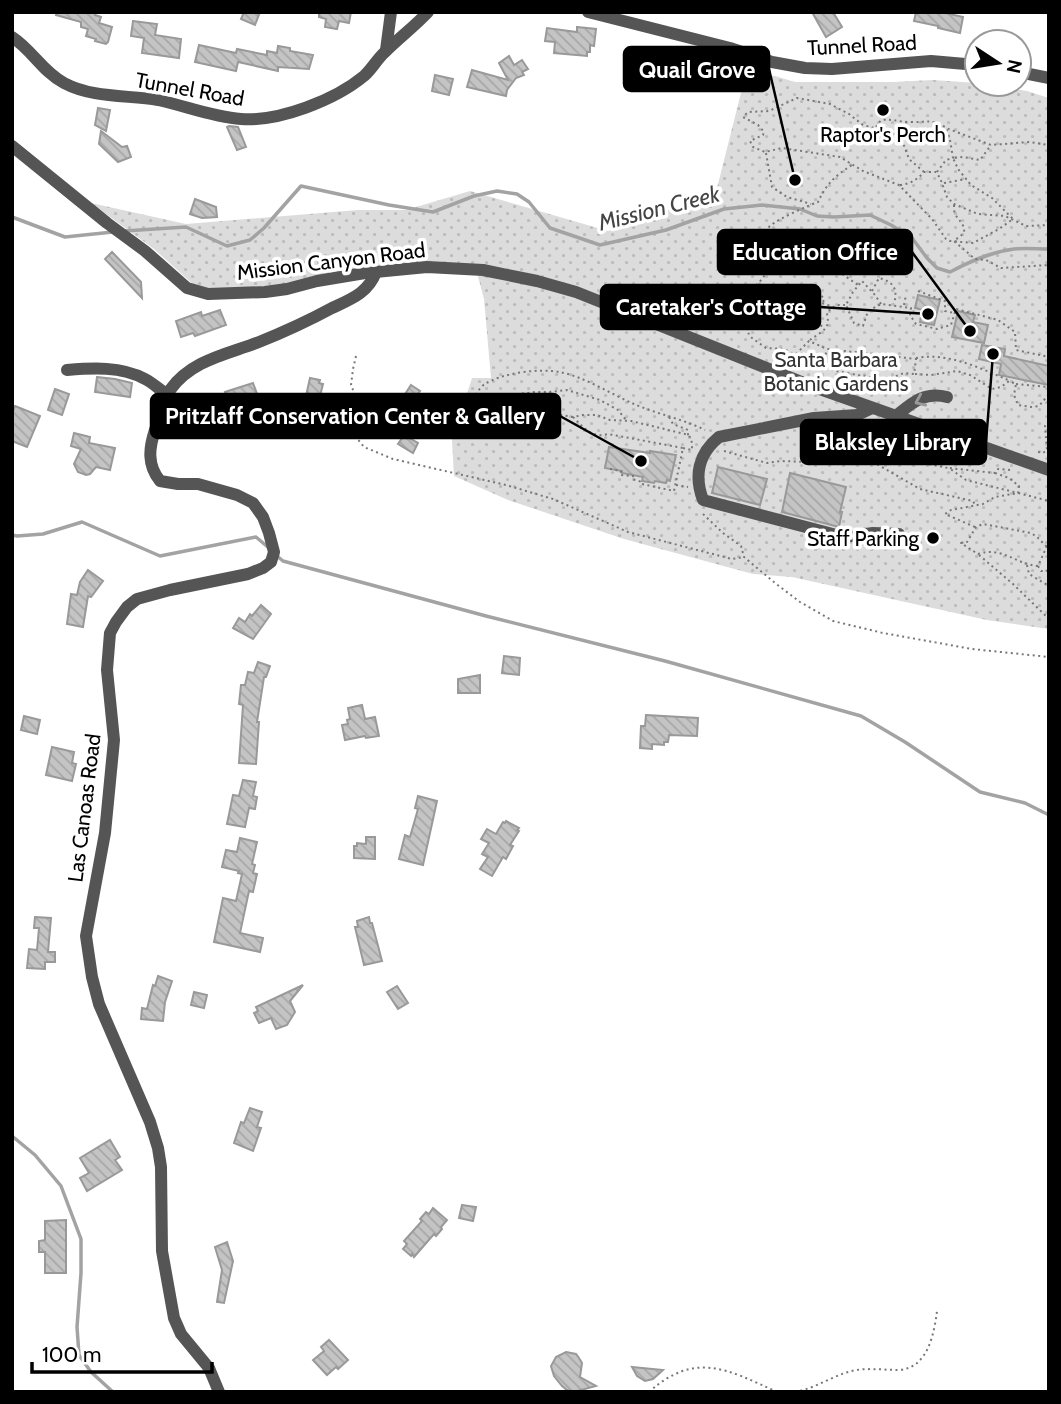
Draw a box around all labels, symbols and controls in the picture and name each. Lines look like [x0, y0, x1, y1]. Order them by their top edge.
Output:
north arrow [963, 28, 1033, 98]
street label: Tunnel Road [806, 30, 918, 60]
callout: Quail Grove [624, 47, 769, 91]
text: Quail Grove [639, 56, 756, 84]
text: N [1001, 57, 1027, 75]
street label: Tunnel Road [134, 67, 246, 111]
marker: Raptor's Perch [875, 102, 891, 118]
place label: Raptor's Perch [820, 122, 946, 147]
water label: Mission Creek [595, 179, 724, 237]
callout: Education Office [718, 230, 912, 274]
street label: Mission Canyon Road [235, 237, 427, 285]
text: Education Office [732, 238, 898, 266]
callout: Caretaker's Cottage [601, 285, 820, 329]
text: Caretaker's Cottage [616, 293, 806, 321]
park label: Santa Barbara Botanic Gardens [764, 347, 909, 396]
one-way arrow [915, 393, 927, 407]
callout: Pritzlaff Conservation Center & Gallery [151, 394, 560, 438]
text: Pritzlaff Conservation Center & Gallery [165, 402, 546, 430]
callout: Blaksley Library [801, 420, 986, 464]
text: Blaksley Library [815, 428, 972, 456]
place label: Staff Parking [807, 526, 920, 551]
marker: Staff Parking [925, 530, 941, 546]
street label: Las Canoas Road [62, 732, 106, 884]
scale bar [32, 1330, 212, 1374]
text: 100 m [42, 1342, 101, 1367]

